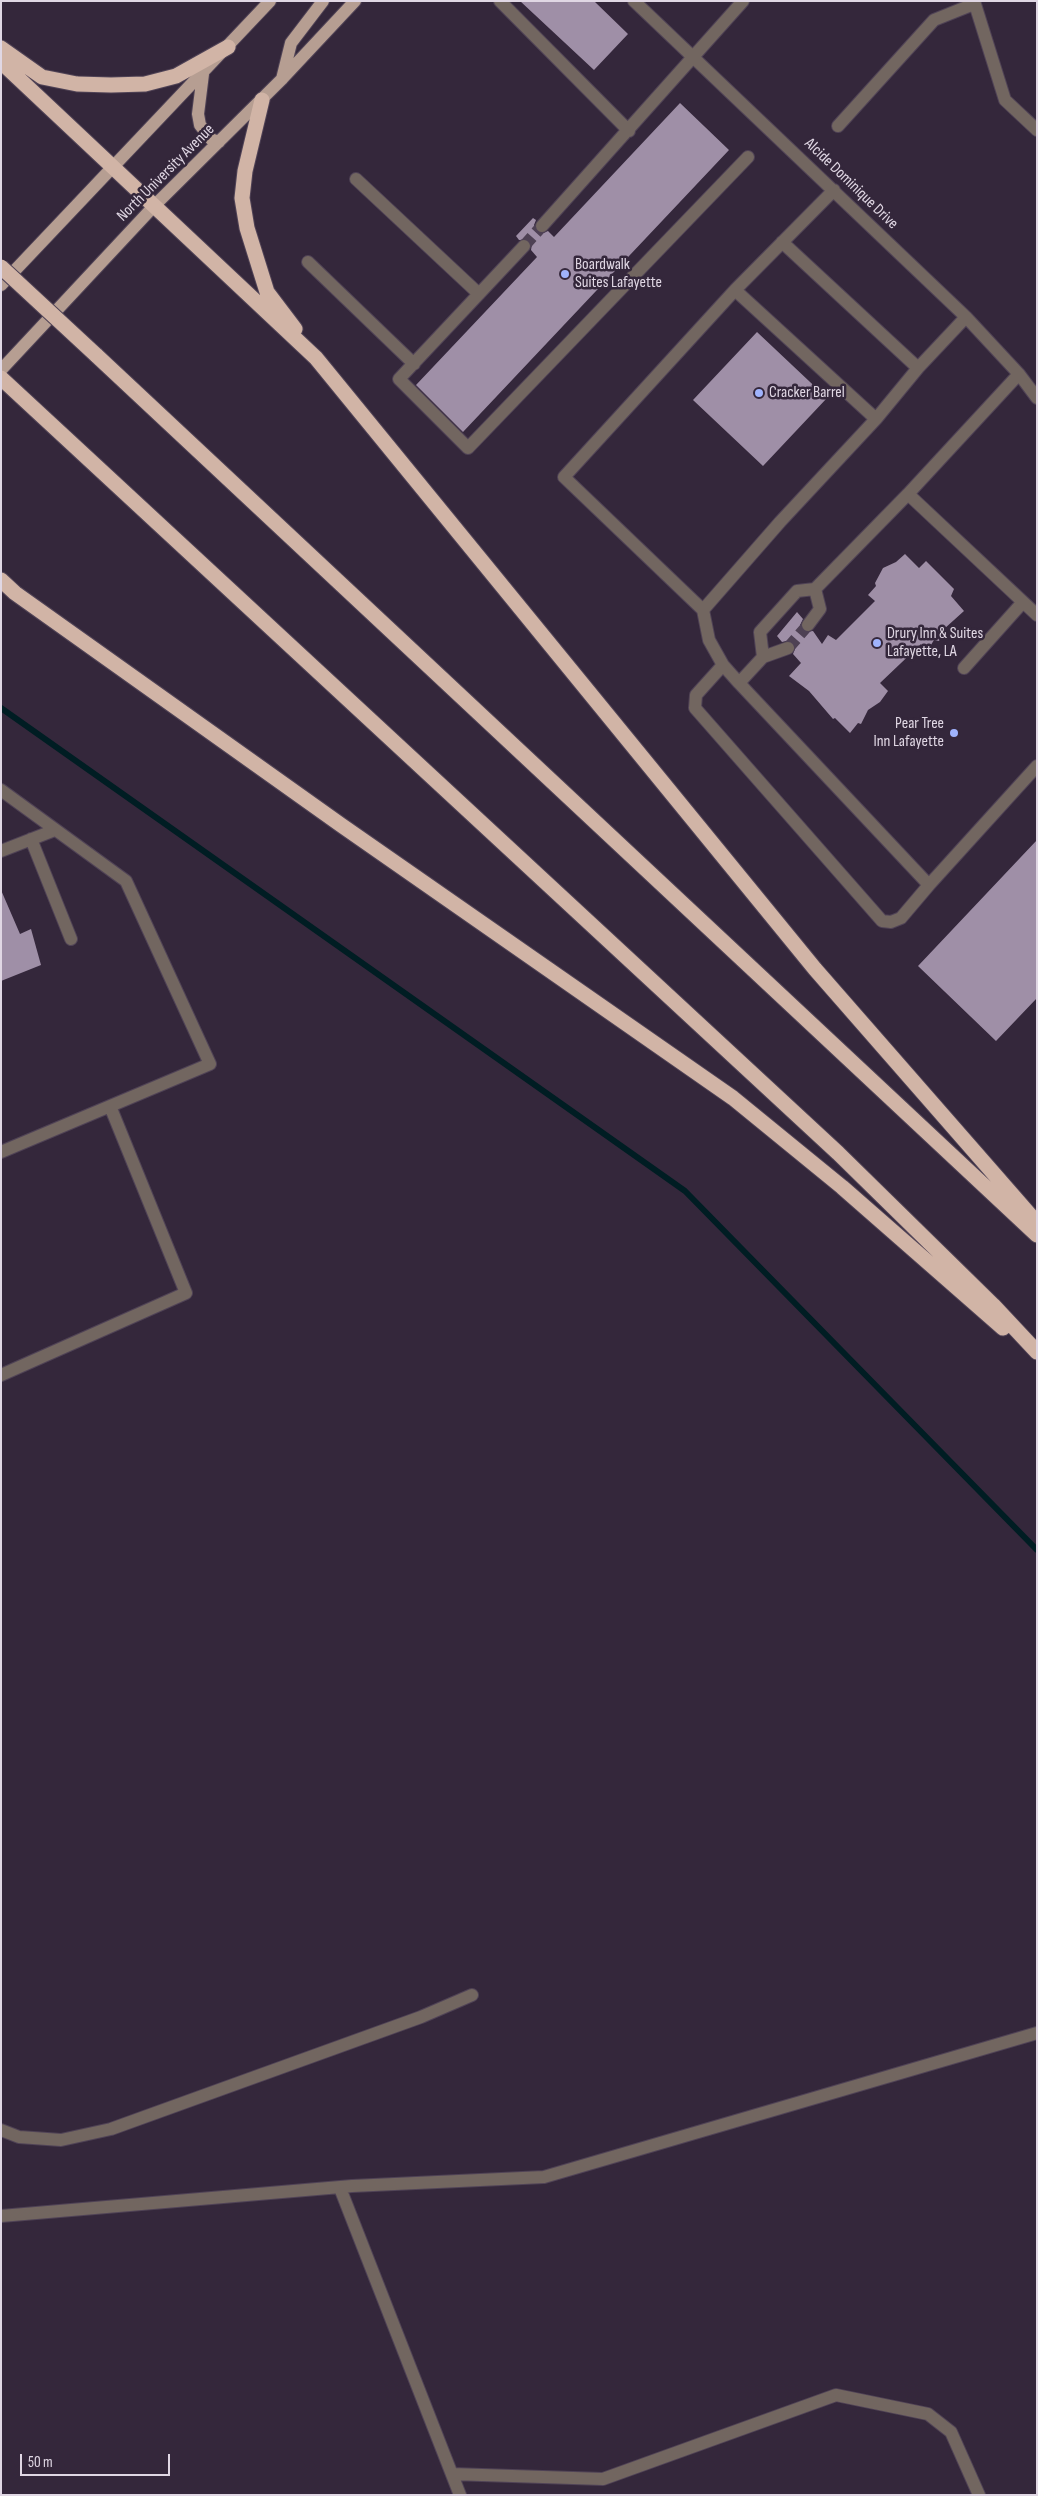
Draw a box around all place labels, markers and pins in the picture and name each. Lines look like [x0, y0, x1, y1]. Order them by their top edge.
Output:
place label: Boardwalk Suites Lafayette [575, 255, 662, 293]
marker: Boardwalk Suites Lafayette [559, 268, 571, 280]
place label: Cracker Barrel [769, 383, 845, 403]
marker: Cracker Barrel [753, 387, 765, 399]
place label: Drury Inn & Suites Lafayette, LA [887, 624, 983, 662]
marker: Drury Inn & Suites Lafayette, LA [871, 637, 883, 649]
place label: Pear Tree Inn Lafayette [873, 714, 944, 752]
marker: Pear Tree Inn Lafayette [948, 727, 960, 739]

